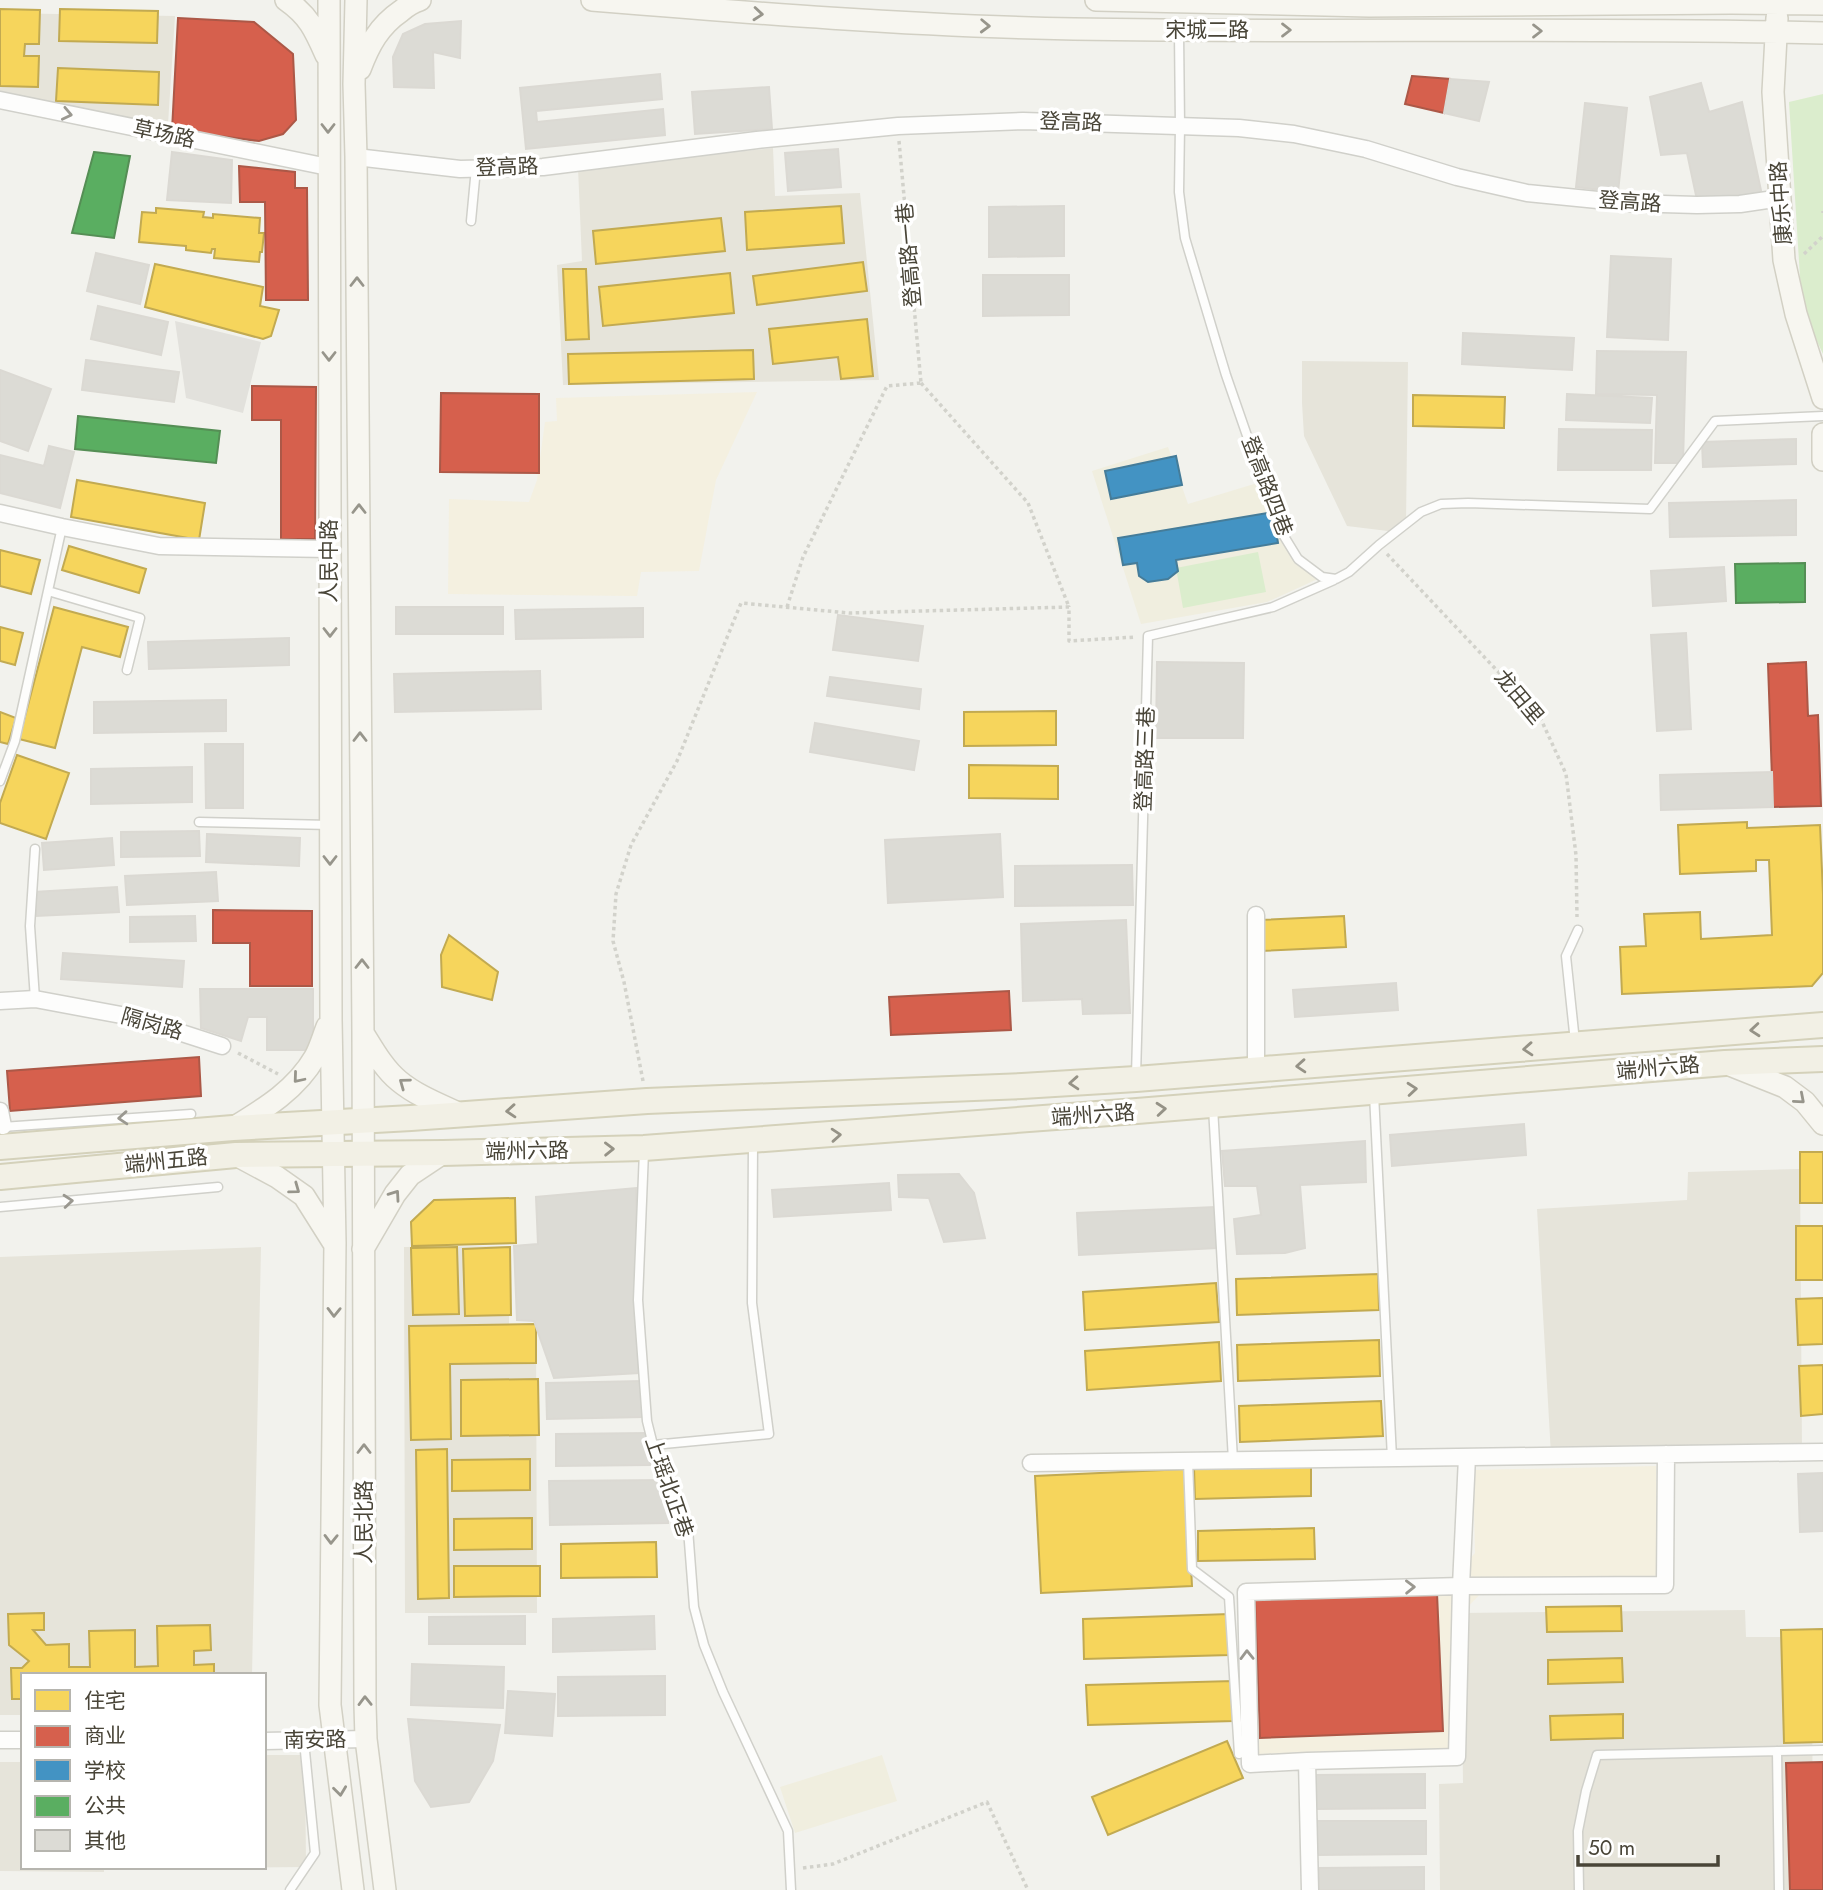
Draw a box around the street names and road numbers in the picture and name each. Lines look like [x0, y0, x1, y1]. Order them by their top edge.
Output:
street label: 宋城二路 [1165, 15, 1249, 45]
street label: 登高路 [1039, 106, 1103, 138]
street label: 草场路 [130, 113, 198, 155]
street label: 登高路 [475, 151, 539, 183]
street label: 康乐中路 [1763, 160, 1799, 246]
street label: 登高路 [1598, 185, 1662, 219]
street label: 登高路一巷 [889, 201, 929, 309]
street label: 登高路四巷 [1234, 432, 1300, 540]
street label: 人民中路 [314, 519, 344, 603]
street label: 龙田里 [1487, 663, 1551, 731]
street label: 登高路三巷 [1128, 706, 1162, 812]
street label: 隔岗路 [118, 1001, 186, 1047]
street label: 端州六路 [1615, 1049, 1701, 1087]
street label: 端州六路 [1050, 1097, 1136, 1133]
street label: 端州六路 [485, 1135, 569, 1167]
street label: 端州五路 [123, 1142, 209, 1180]
street label: 上瑶北正巷 [638, 1432, 700, 1542]
street label: 人民北路 [349, 1480, 379, 1564]
street label: 南安路 [283, 1724, 347, 1756]

